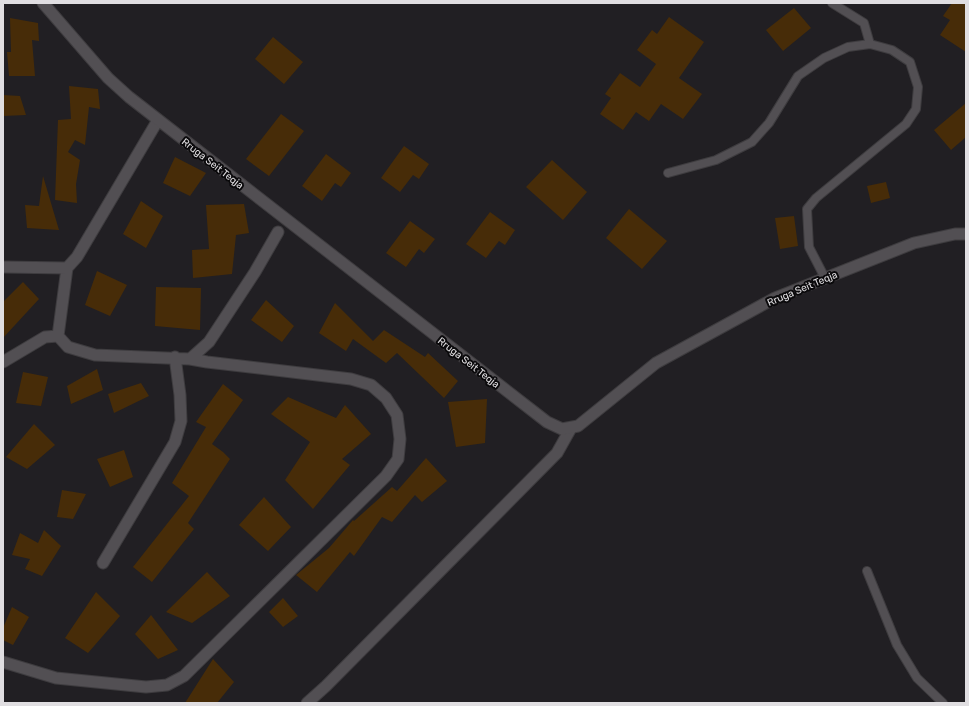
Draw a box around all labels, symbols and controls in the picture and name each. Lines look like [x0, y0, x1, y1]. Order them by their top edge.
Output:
street label: Rruga Seit Teqja [179, 136, 246, 192]
street label: Rruga Seit Teqja [765, 269, 839, 309]
street label: Rruga Seit Teqja [435, 335, 502, 391]

